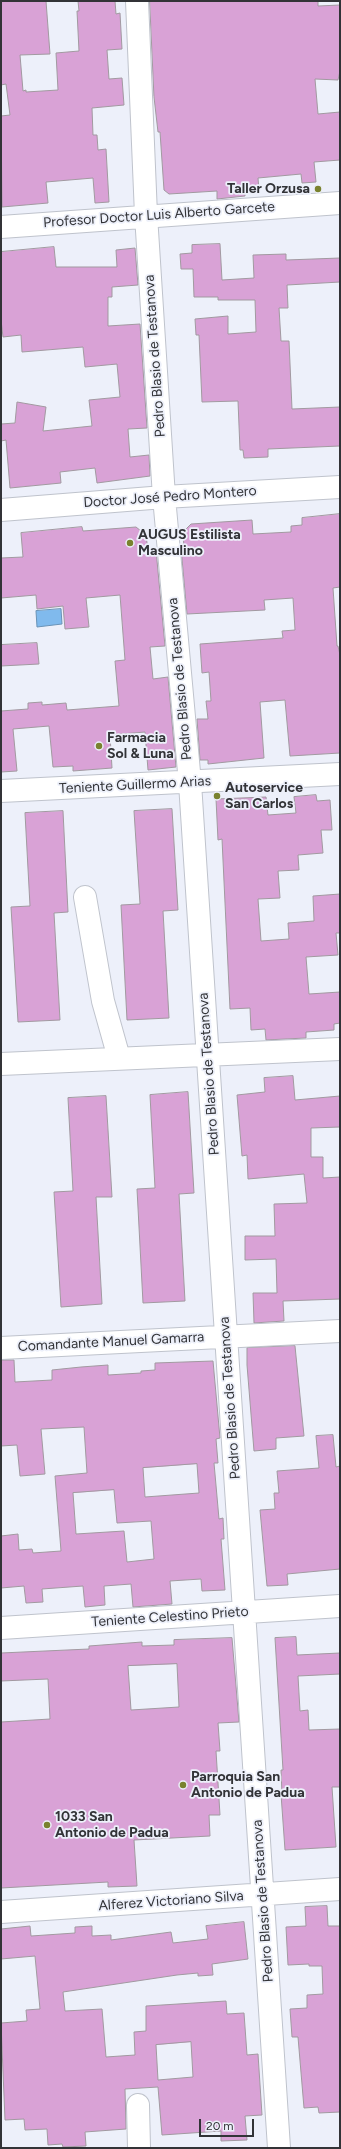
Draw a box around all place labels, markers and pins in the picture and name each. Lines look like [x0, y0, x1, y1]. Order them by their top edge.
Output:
place label: Taller Orzusa [227, 181, 310, 197]
marker: Taller Orzusa [313, 184, 323, 194]
place label: AUGUS Estilista Masculino [138, 527, 241, 560]
marker: AUGUS Estilista Masculino [125, 538, 135, 548]
place label: Farmacia Sol & Luna [107, 730, 174, 762]
marker: Farmacia Sol & Luna [94, 741, 104, 751]
place label: Autoservice San Carlos [225, 780, 303, 812]
marker: Autoservice San Carlos [212, 791, 222, 801]
place label: Parroquia San Antonio de Padua [191, 1769, 305, 1802]
marker: Parroquia San Antonio de Padua [178, 1780, 188, 1790]
place label: 1033 San Antonio de Padua [55, 1809, 169, 1842]
marker: 1033 San Antonio de Padua [42, 1820, 52, 1830]

